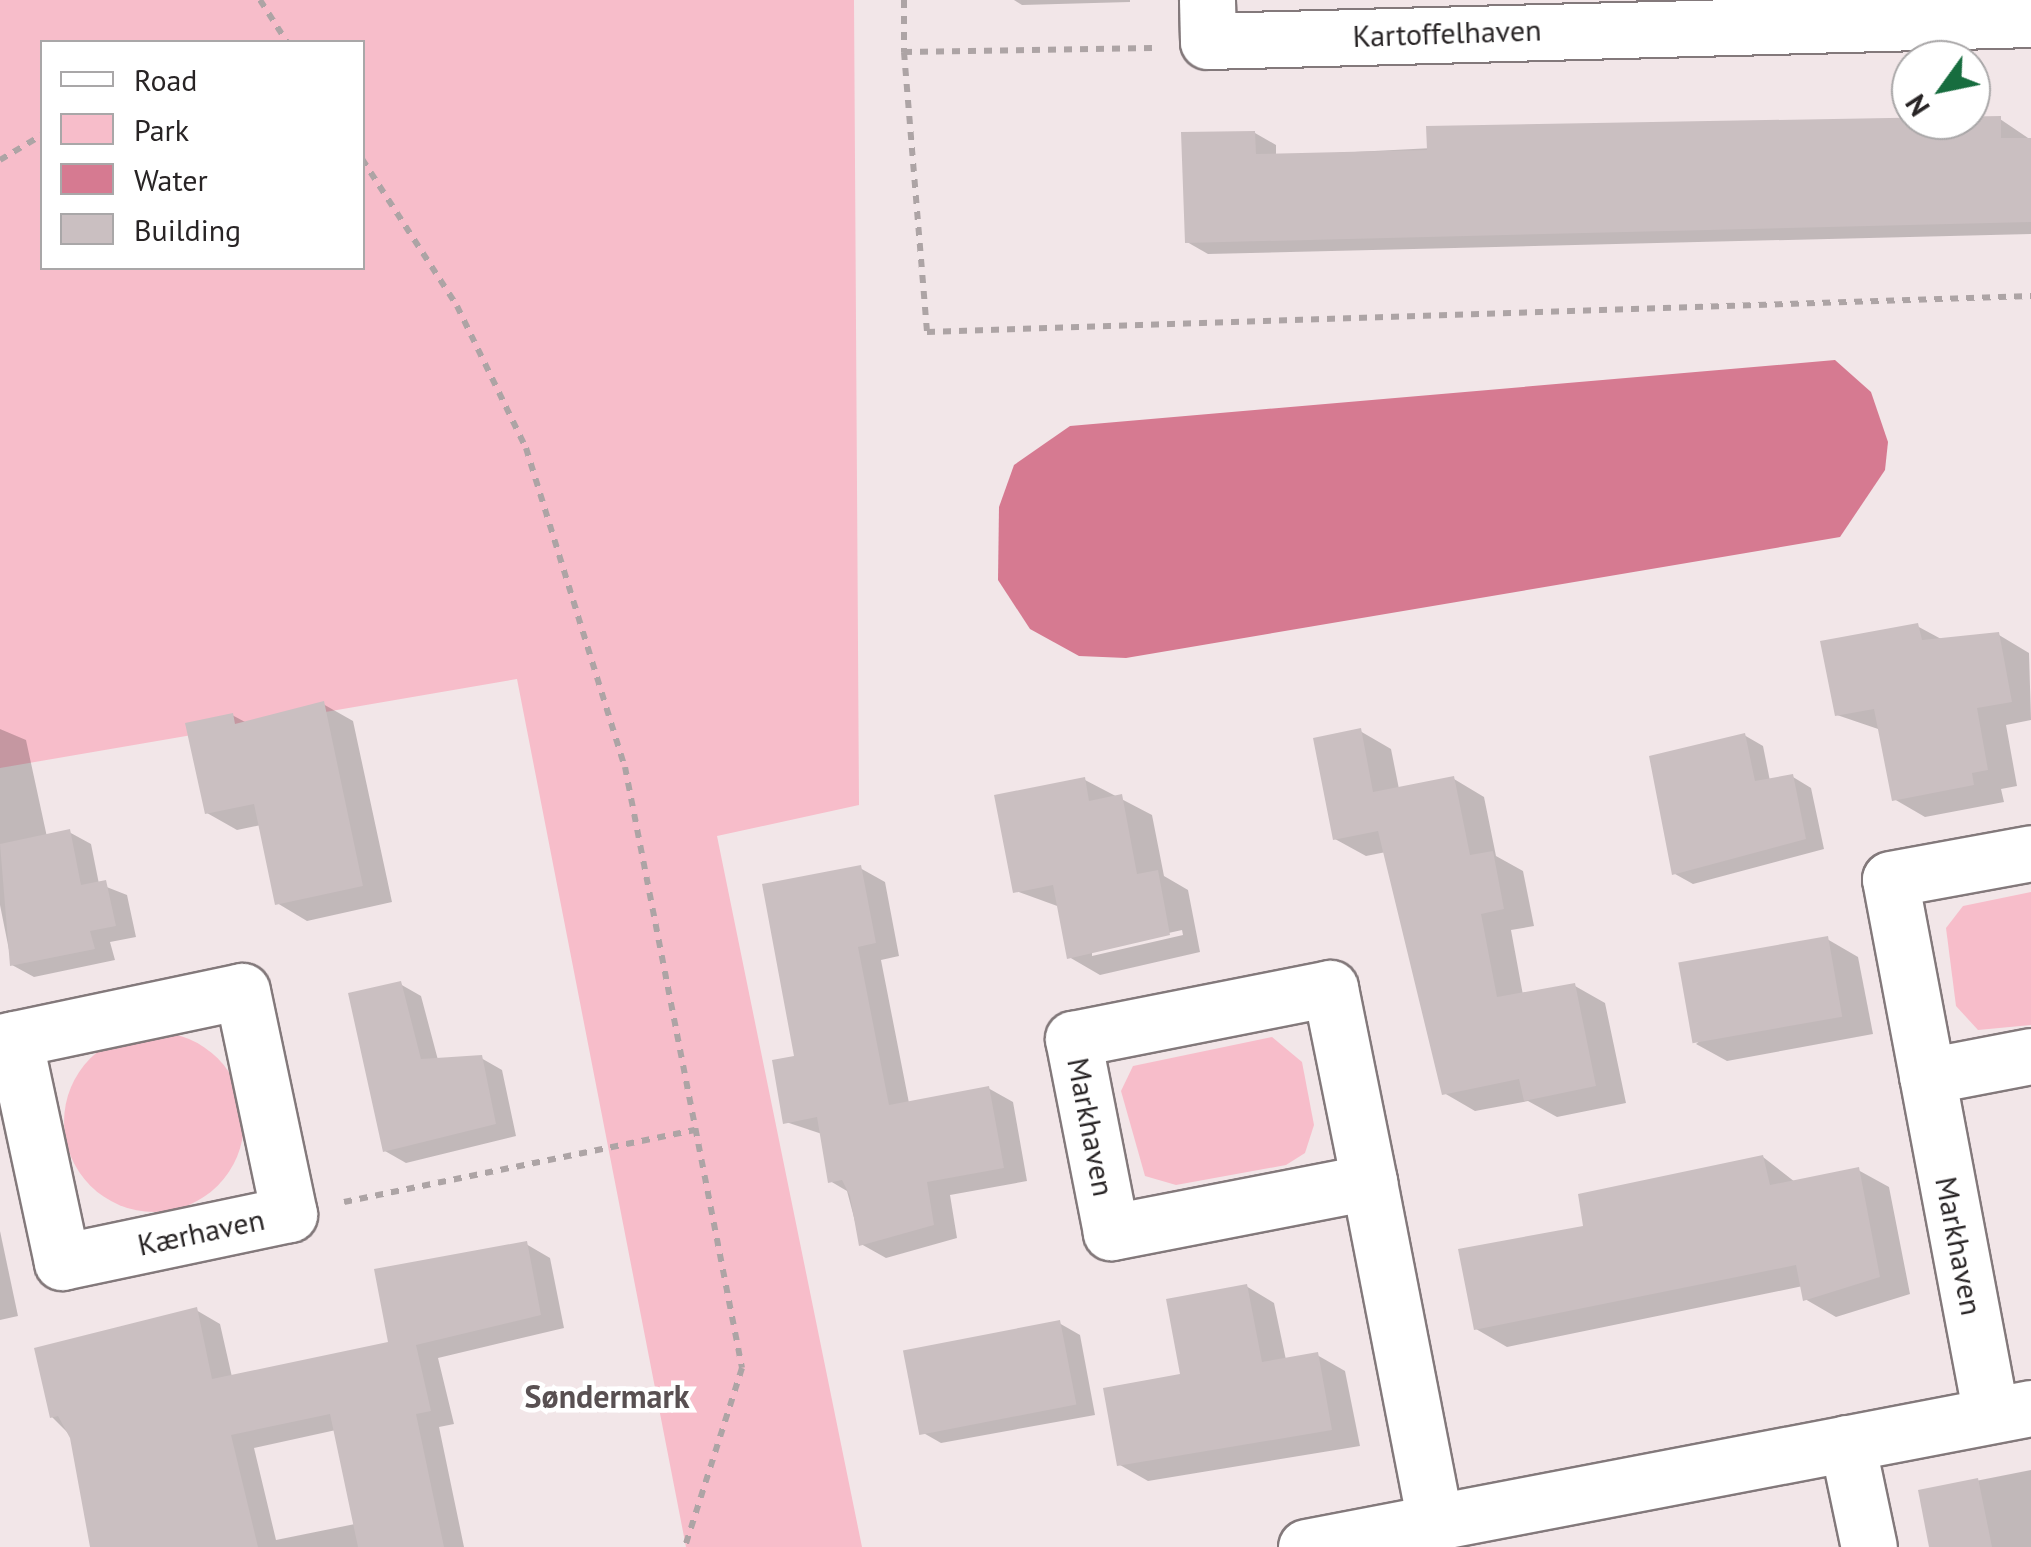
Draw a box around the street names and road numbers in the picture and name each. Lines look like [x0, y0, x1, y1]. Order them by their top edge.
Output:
street label: Kartoffelhaven [1352, 12, 1542, 54]
street label: Markhaven [1060, 1055, 1122, 1199]
street label: Markhaven [1928, 1174, 1990, 1318]
street label: Kærhaven [134, 1201, 268, 1263]

